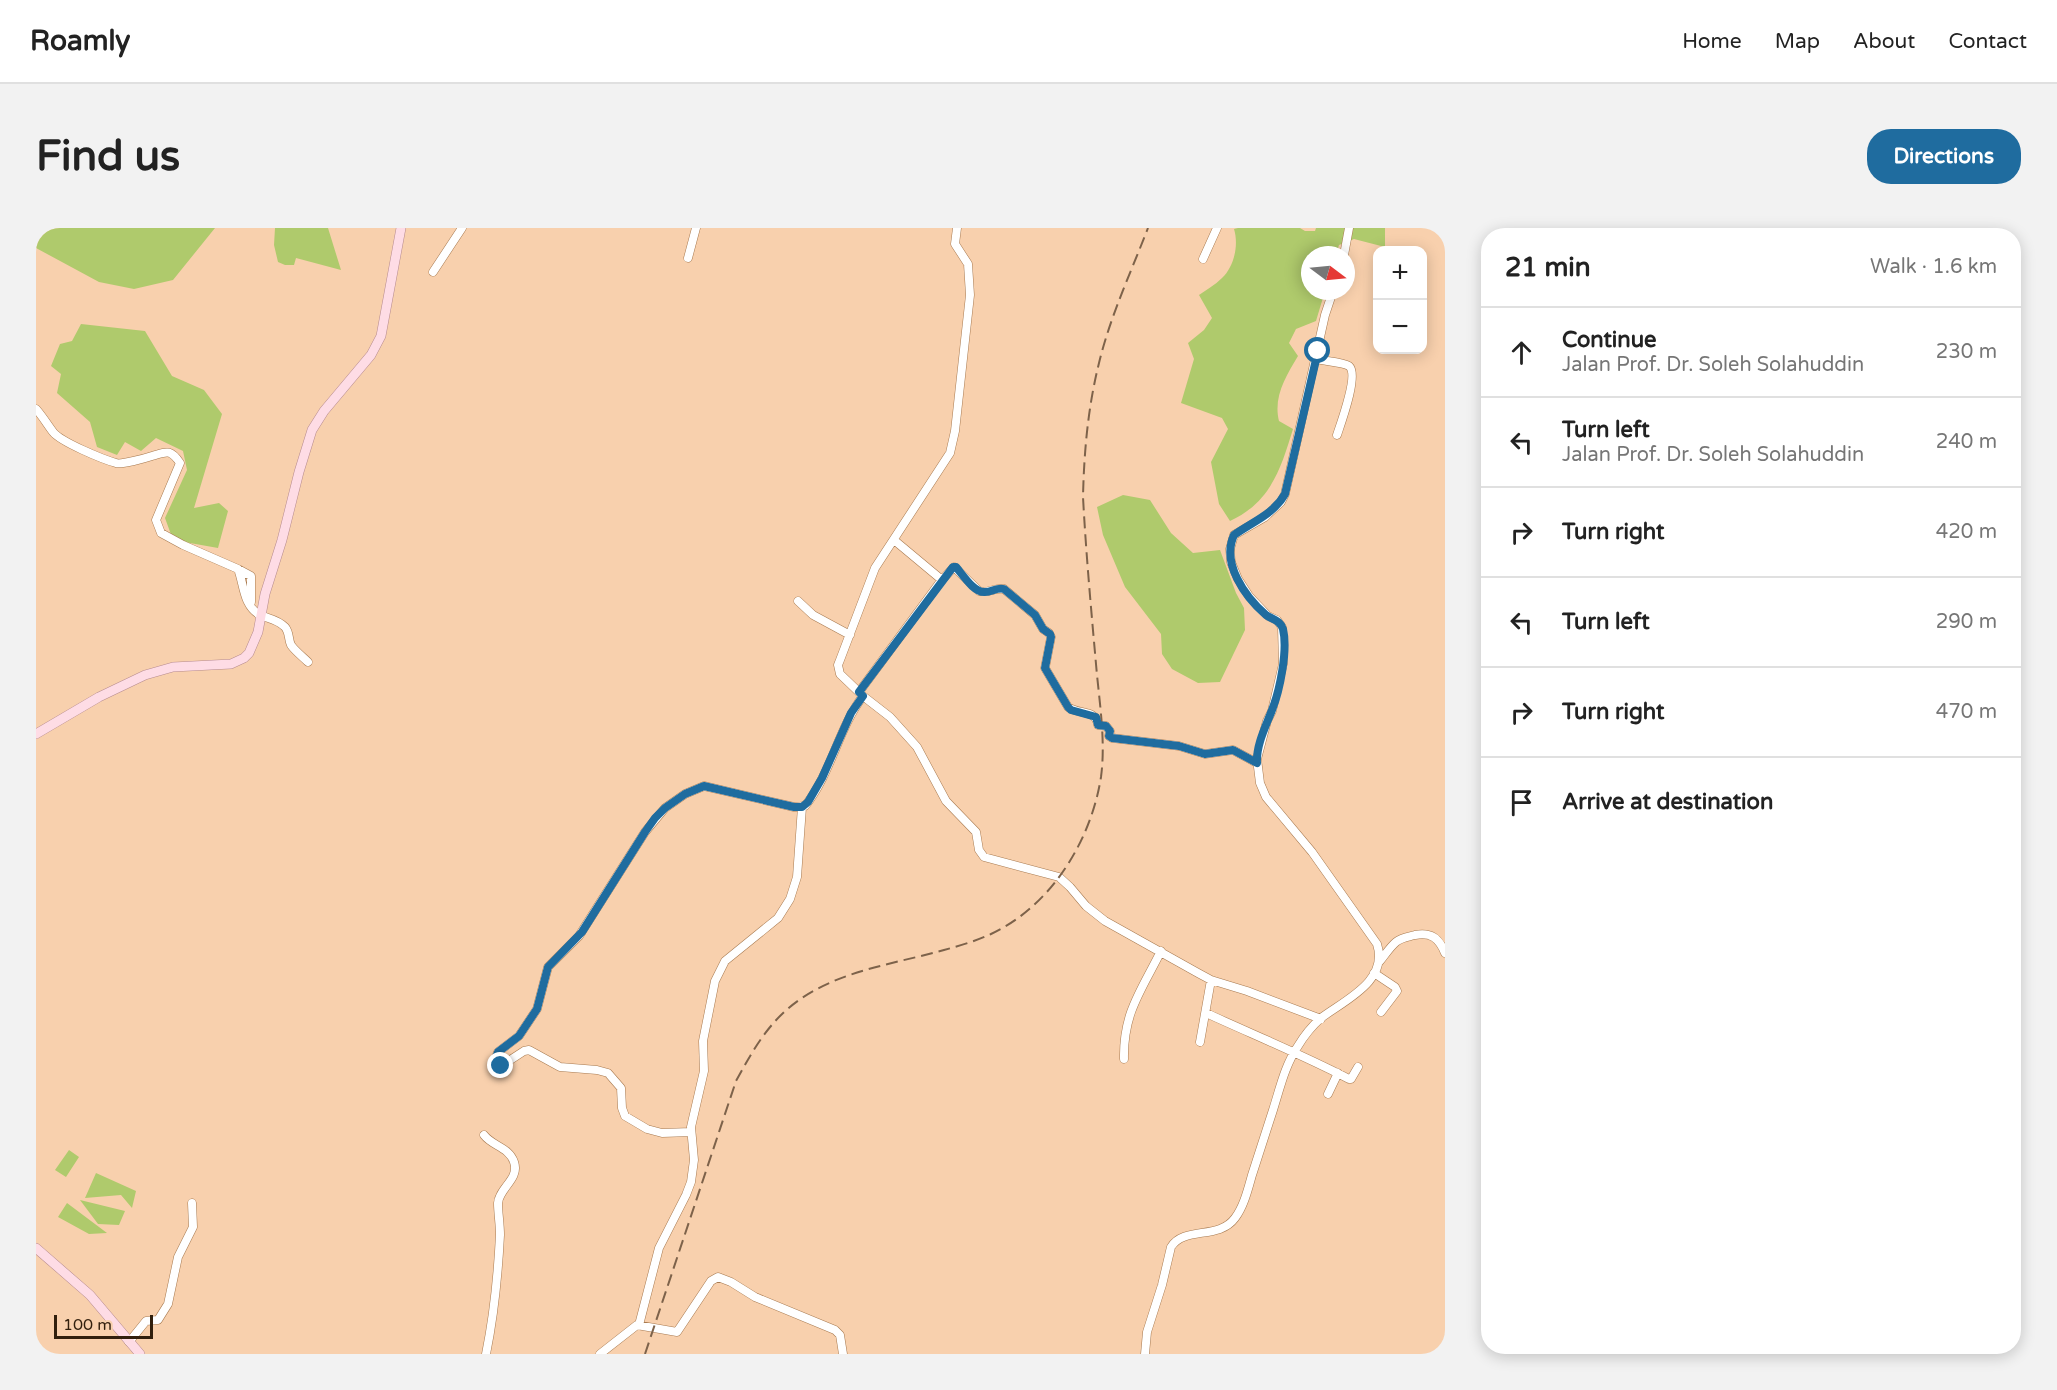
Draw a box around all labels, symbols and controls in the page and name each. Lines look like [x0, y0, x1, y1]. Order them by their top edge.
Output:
text: Roamly [30, 24, 130, 58]
text: Home [1682, 29, 1742, 54]
text: Map [1775, 29, 1820, 54]
text: About [1853, 29, 1915, 54]
text: Contact [1948, 29, 2027, 54]
button: Directions [1867, 129, 2021, 184]
text: Find us [36, 131, 180, 182]
north arrow [1301, 246, 1355, 300]
map controls [1373, 246, 1427, 354]
button: + [1373, 246, 1427, 300]
text: 21 min [1505, 252, 1591, 283]
text: Walk · 1.6 km [1870, 255, 1997, 279]
button: − [1373, 300, 1427, 354]
text: Continue [1562, 327, 1657, 353]
icon: ahead [1505, 336, 1538, 369]
route start [1304, 337, 1330, 363]
text: 230 m [1936, 340, 1997, 364]
text: Jalan Prof. Dr. Soleh Solahuddin [1562, 353, 1864, 377]
text: Turn left [1562, 417, 1650, 443]
icon: left [1505, 426, 1538, 459]
text: 240 m [1936, 430, 1997, 454]
text: Jalan Prof. Dr. Soleh Solahuddin [1562, 443, 1864, 467]
icon: right [1505, 516, 1538, 549]
text: Turn right [1562, 519, 1664, 545]
text: 420 m [1936, 520, 1997, 544]
icon: left [1505, 606, 1538, 639]
text: Turn left [1562, 609, 1650, 635]
text: 290 m [1936, 610, 1997, 634]
icon: right [1505, 696, 1538, 729]
text: Turn right [1562, 699, 1664, 725]
text: 470 m [1936, 700, 1997, 724]
icon: arrive [1505, 786, 1538, 819]
text: Arrive at destination [1562, 789, 1773, 815]
route end [487, 1052, 513, 1078]
scale bar [54, 1312, 153, 1340]
text: 100 m [63, 1315, 112, 1335]

